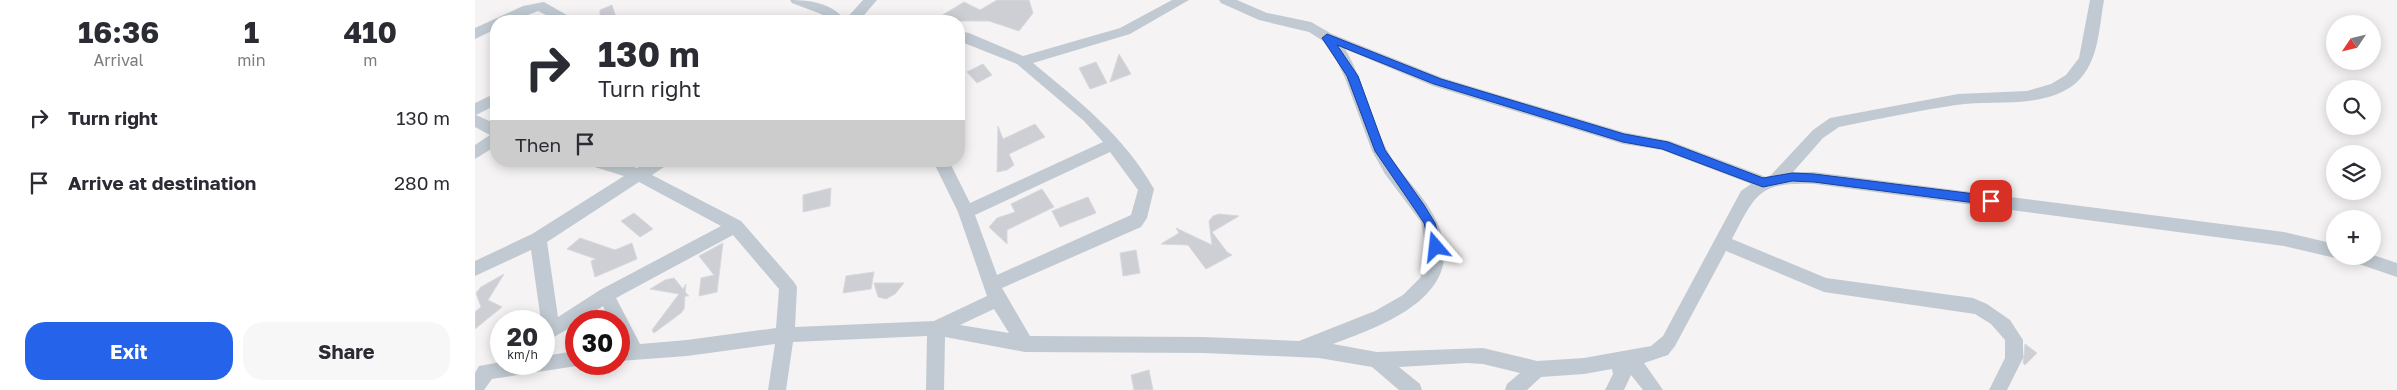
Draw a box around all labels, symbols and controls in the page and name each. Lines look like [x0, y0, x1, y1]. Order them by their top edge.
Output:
text: 16:36 [78, 14, 159, 50]
text: 1 [244, 14, 259, 50]
text: 410 [343, 14, 397, 50]
north arrow [2326, 15, 2381, 70]
map controls [2326, 15, 2381, 265]
text: 130 m [598, 33, 700, 75]
icon: right [515, 35, 580, 100]
text: Arrival [94, 50, 144, 70]
text: min [237, 50, 266, 70]
text: m [363, 50, 377, 70]
text: Turn right [598, 75, 701, 102]
button: search [2326, 80, 2381, 135]
icon: right [25, 104, 53, 132]
text: Turn right [68, 106, 158, 129]
text: 130 m [396, 106, 450, 129]
icon: arrive [571, 130, 599, 158]
text: Then [515, 133, 561, 156]
button: layers [2326, 145, 2381, 200]
icon: arrive [25, 169, 53, 197]
text: Arrive at destination [68, 171, 256, 194]
text: 280 m [394, 171, 450, 194]
pin [1970, 180, 2012, 222]
icon: arrive [1977, 187, 2005, 215]
button: + [2326, 210, 2381, 265]
position arrow [1409, 220, 1461, 272]
speed limit sign: 30 [565, 310, 630, 375]
text: 20 [507, 321, 538, 352]
button: Exit [25, 322, 233, 380]
button: Share [243, 322, 450, 380]
text: km/h [507, 347, 538, 362]

